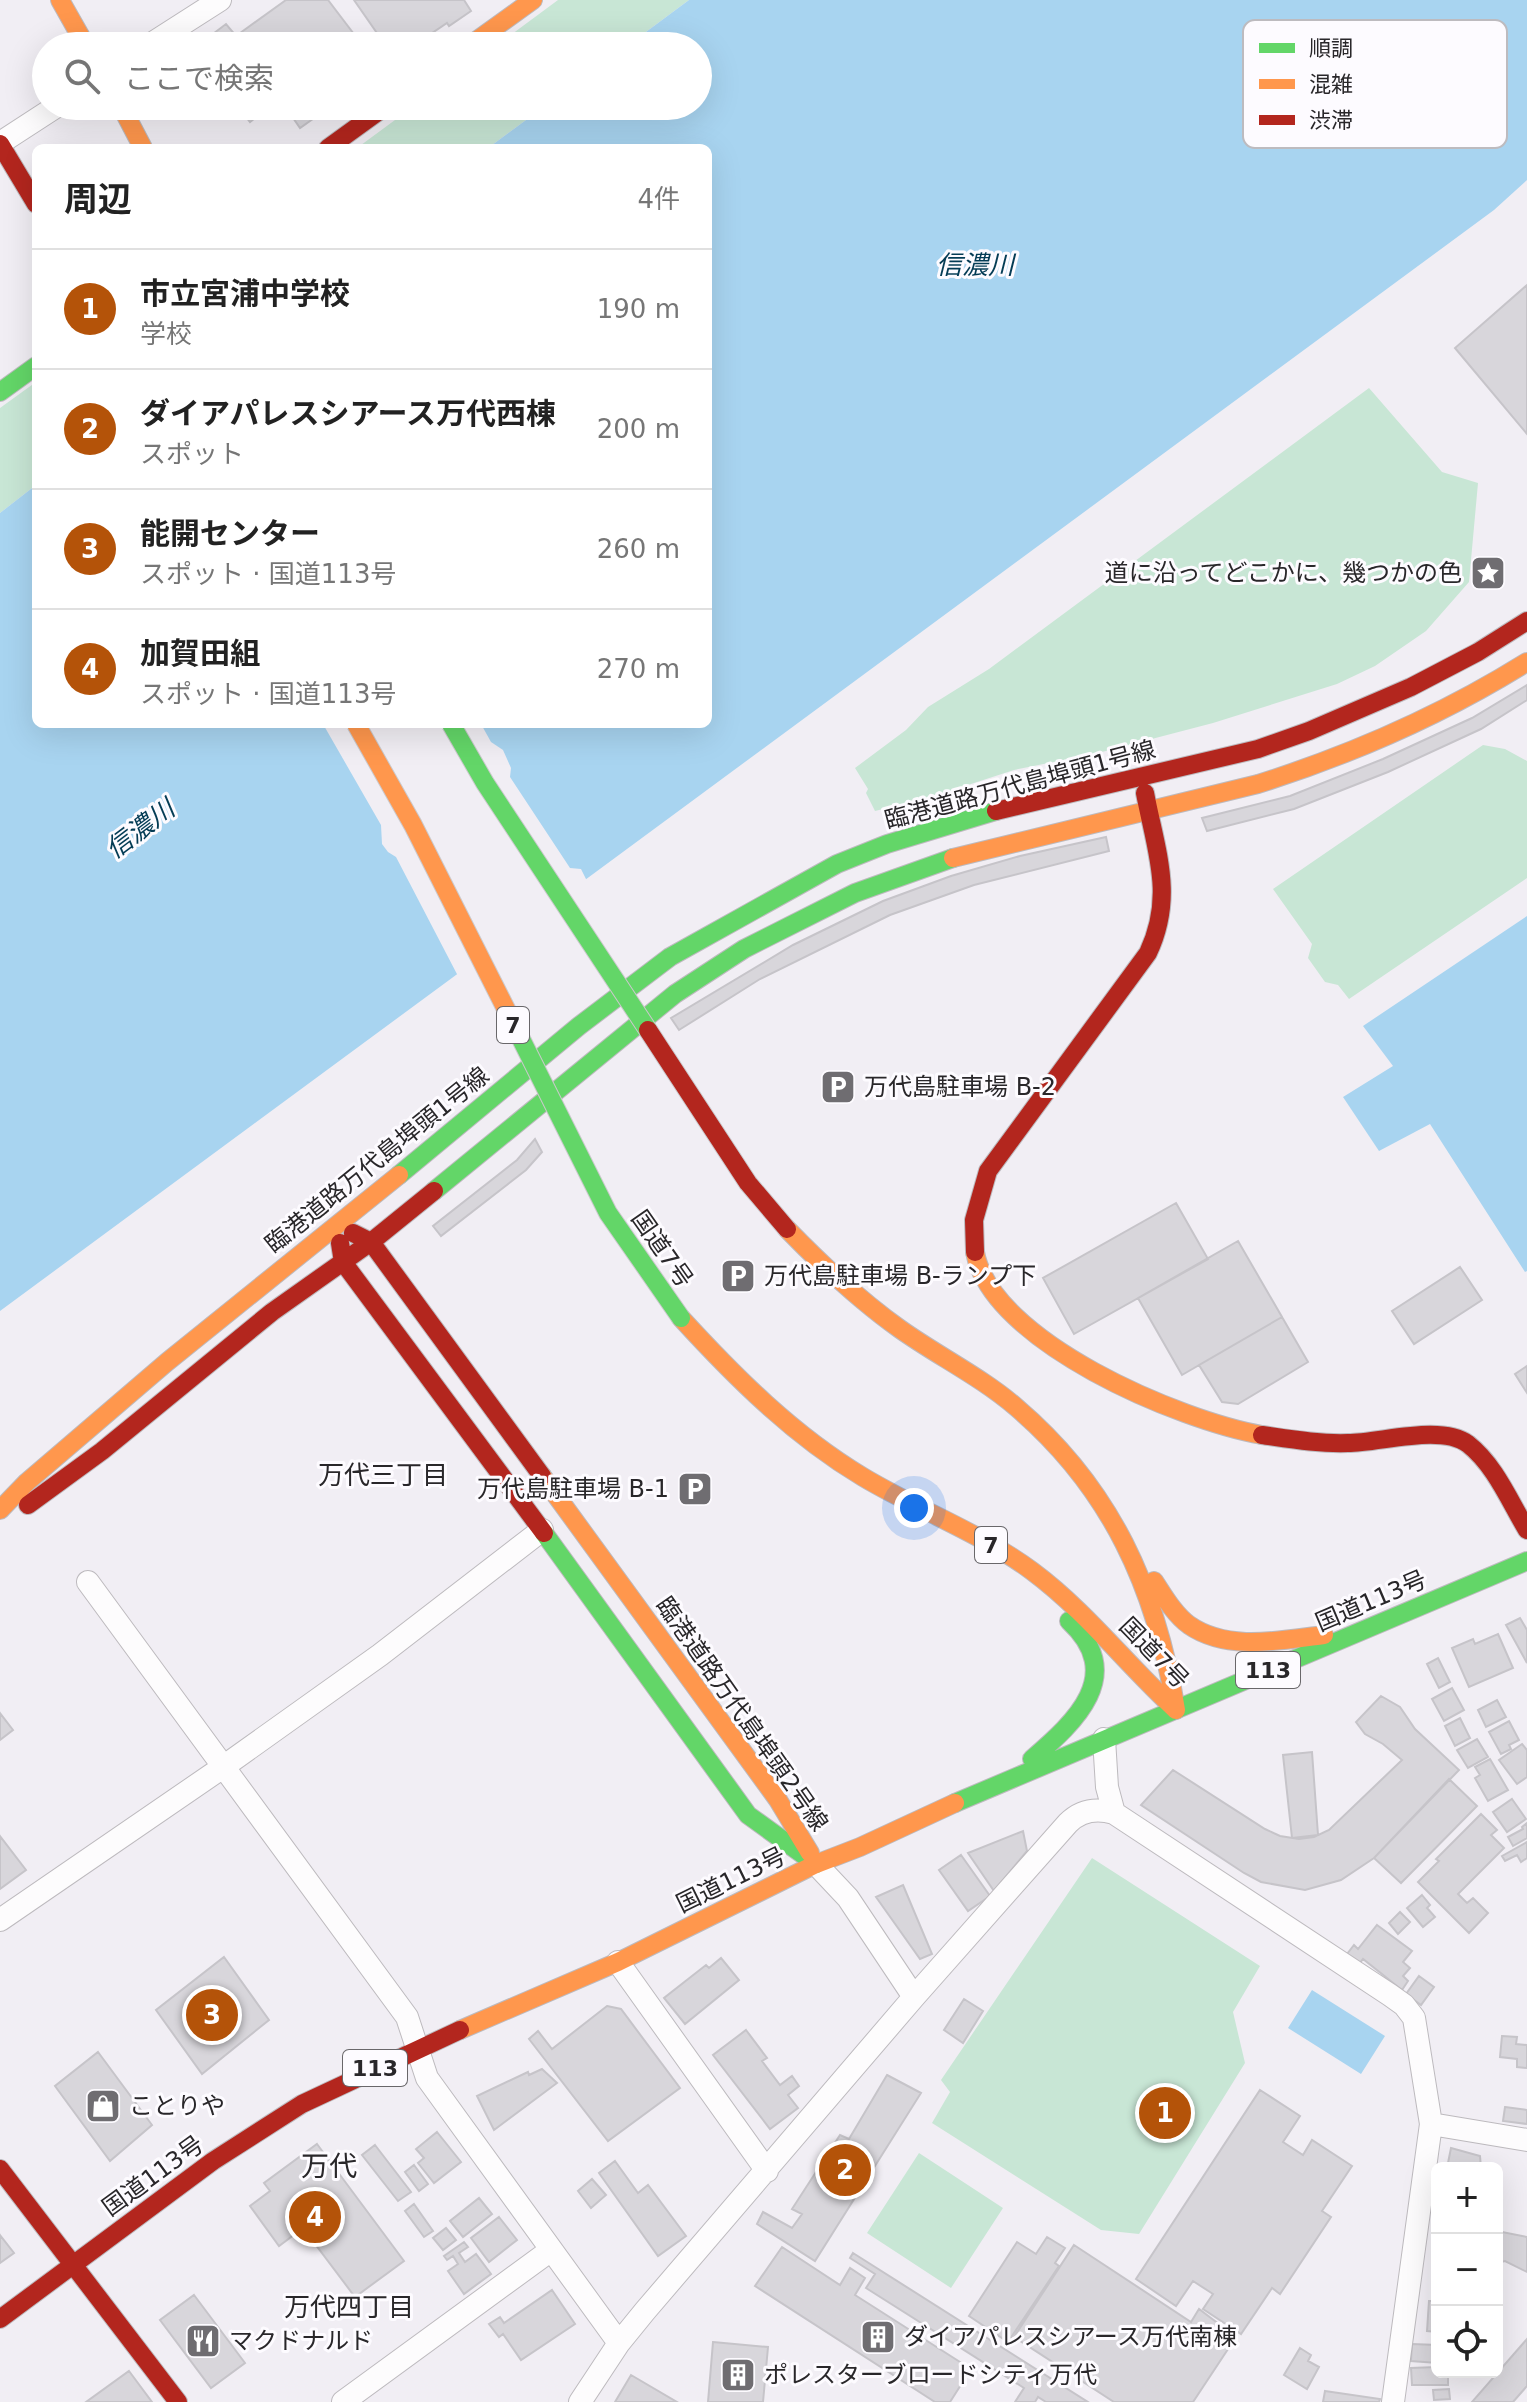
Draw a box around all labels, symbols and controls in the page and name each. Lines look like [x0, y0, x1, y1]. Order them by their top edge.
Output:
legend [1243, 20, 1507, 148]
search box [32, 32, 712, 120]
text: 順調 [1309, 36, 1353, 61]
icon: search [60, 54, 104, 98]
text: ここで検索 [124, 61, 274, 96]
text: 混雑 [1309, 72, 1353, 97]
text: 渋滞 [1309, 108, 1353, 133]
text: 周辺 [64, 179, 132, 219]
text: 4件 [637, 184, 680, 214]
water label: 信濃川 [936, 250, 1017, 280]
text: 市立宮浦中学校 [140, 276, 350, 311]
text: 1 [81, 294, 99, 324]
text: 190 m [597, 294, 680, 324]
text: 学校 [140, 319, 192, 349]
text: ダイアパレスシアース万代西棟 [140, 396, 556, 431]
text: 2 [81, 414, 99, 444]
text: 200 m [597, 414, 680, 444]
text: スポット [140, 439, 244, 469]
text: 能開センター [140, 516, 320, 551]
text: 3 [81, 534, 99, 564]
text: 260 m [597, 534, 680, 564]
place icon: 道に沿ってどこかに、幾つかの色 [1469, 554, 1507, 592]
text: スポット · 国道113号 [140, 559, 396, 589]
place label: 道に沿ってどこかに、幾つかの色 [1105, 559, 1462, 587]
text: 加賀田組 [140, 636, 260, 671]
text: 4 [81, 654, 99, 684]
text: 270 m [597, 654, 680, 684]
text: スポット · 国道113号 [140, 679, 396, 709]
street label: 臨港道路万代島埠頭1号線 [881, 735, 1159, 835]
water label: 信濃川 [100, 792, 183, 864]
road number: 7 [497, 1007, 529, 1043]
street label: 臨港道路万代島埠頭1号線 [260, 1061, 494, 1259]
parking icon: 万代島駐車場 B-2 [819, 1068, 857, 1106]
place label: 万代島駐車場 B-2 [864, 1073, 1056, 1101]
street label: 国道7号 [626, 1205, 698, 1293]
parking icon: 万代島駐車場 B-ランプ下 [719, 1257, 757, 1295]
place label: 万代島駐車場 B-ランプ下 [764, 1262, 1036, 1290]
district label: 万代三丁目 [318, 1460, 448, 1490]
parking icon: 万代島駐車場 B-1 [676, 1470, 714, 1508]
place label: 万代島駐車場 B-1 [477, 1475, 669, 1503]
your location [894, 1488, 934, 1528]
road number: 7 [975, 1527, 1007, 1563]
street label: 国道113号 [1311, 1565, 1431, 1637]
street label: 臨港道路万代島埠頭2号線 [650, 1592, 834, 1836]
street label: 国道7号 [1114, 1612, 1194, 1694]
road number: 113 [1236, 1652, 1300, 1688]
street label: 国道113号 [672, 1842, 790, 1918]
pin: 3 [186, 1985, 238, 2045]
road number: 113 [343, 2050, 407, 2086]
pin: 1 [1139, 2083, 1191, 2143]
shop icon: ことりや [84, 2087, 122, 2125]
place label: ことりや [129, 2092, 225, 2120]
street label: 国道113号 [97, 2130, 209, 2222]
pin: 2 [819, 2140, 871, 2200]
district label: 万代 [301, 2150, 357, 2183]
map controls [1431, 2162, 1503, 2378]
button: + [1431, 2162, 1503, 2234]
pin: 4 [289, 2187, 341, 2247]
button: − [1431, 2234, 1503, 2306]
district label: 万代四丁目 [284, 2292, 414, 2322]
button: locate [1431, 2306, 1503, 2378]
building icon: ダイアパレスシアース万代南棟 [859, 2318, 897, 2356]
restaurant icon: マクドナルド [184, 2322, 222, 2360]
place label: ダイアパレスシアース万代南棟 [904, 2323, 1237, 2351]
place label: マクドナルド [229, 2327, 373, 2355]
building icon: ポレスターブロードシティ万代 [719, 2356, 757, 2394]
place label: ポレスターブロードシティ万代 [764, 2361, 1097, 2389]

